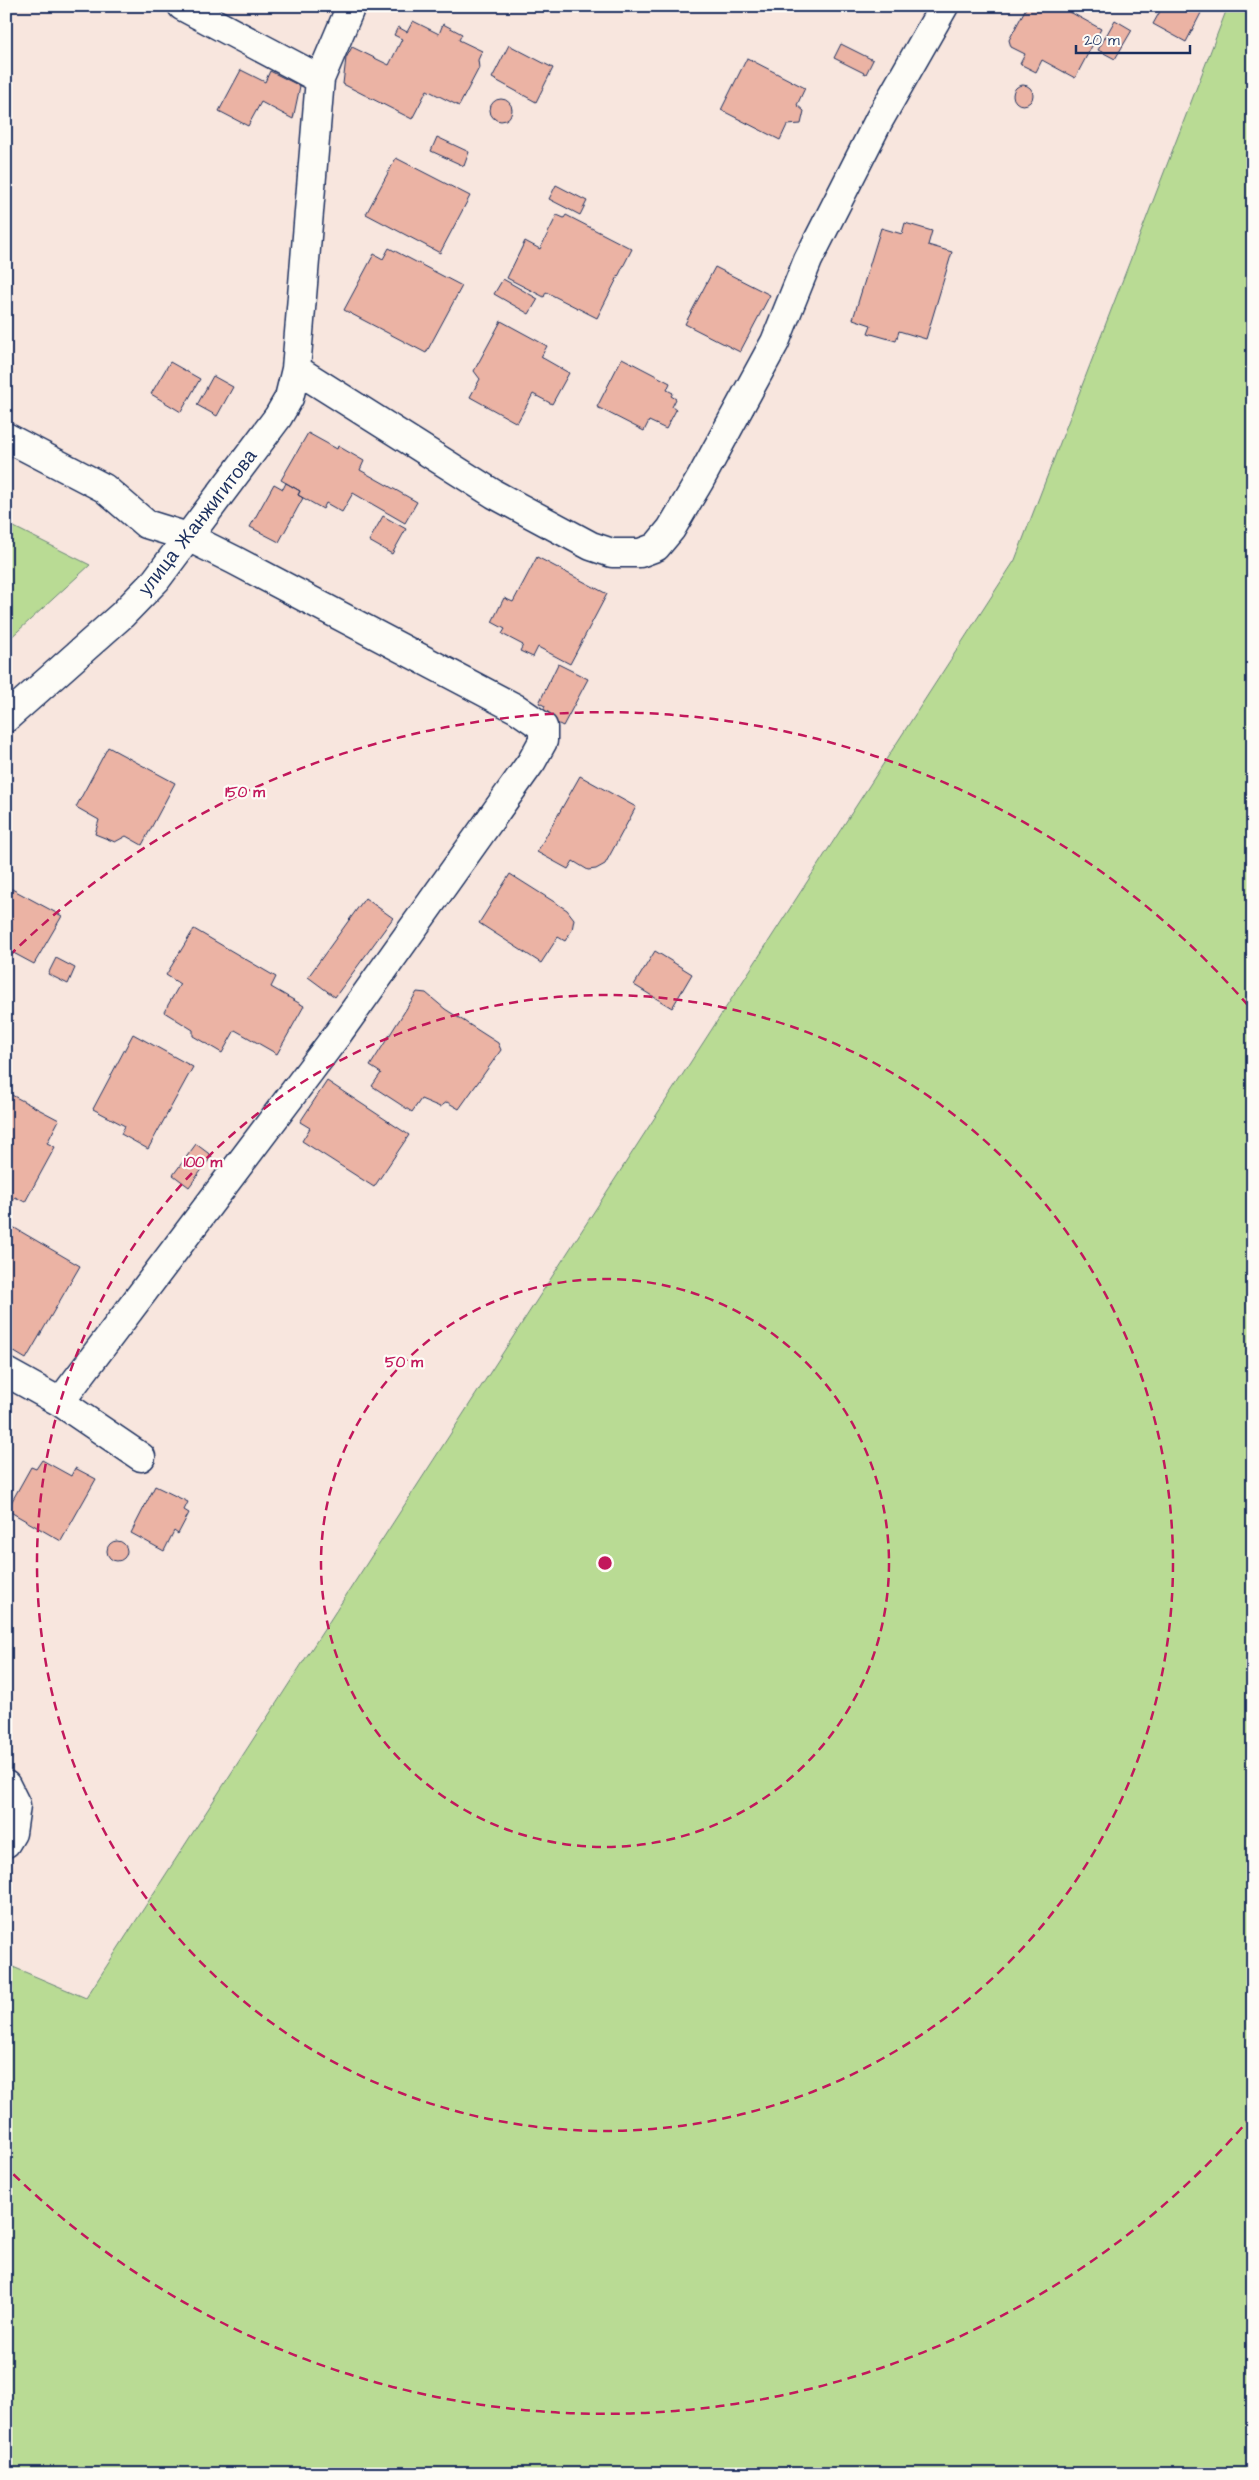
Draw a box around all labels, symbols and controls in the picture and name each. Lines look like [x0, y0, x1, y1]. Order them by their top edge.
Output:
scale bar [1076, 22, 1190, 54]
text: 20 m [1084, 30, 1120, 51]
street label: улица Жанжигитова [132, 444, 264, 602]
text: 150 m [225, 782, 265, 803]
text: 100 m [184, 1152, 223, 1173]
text: 50 m [385, 1352, 423, 1373]
centre of rings [596, 1554, 614, 1572]

